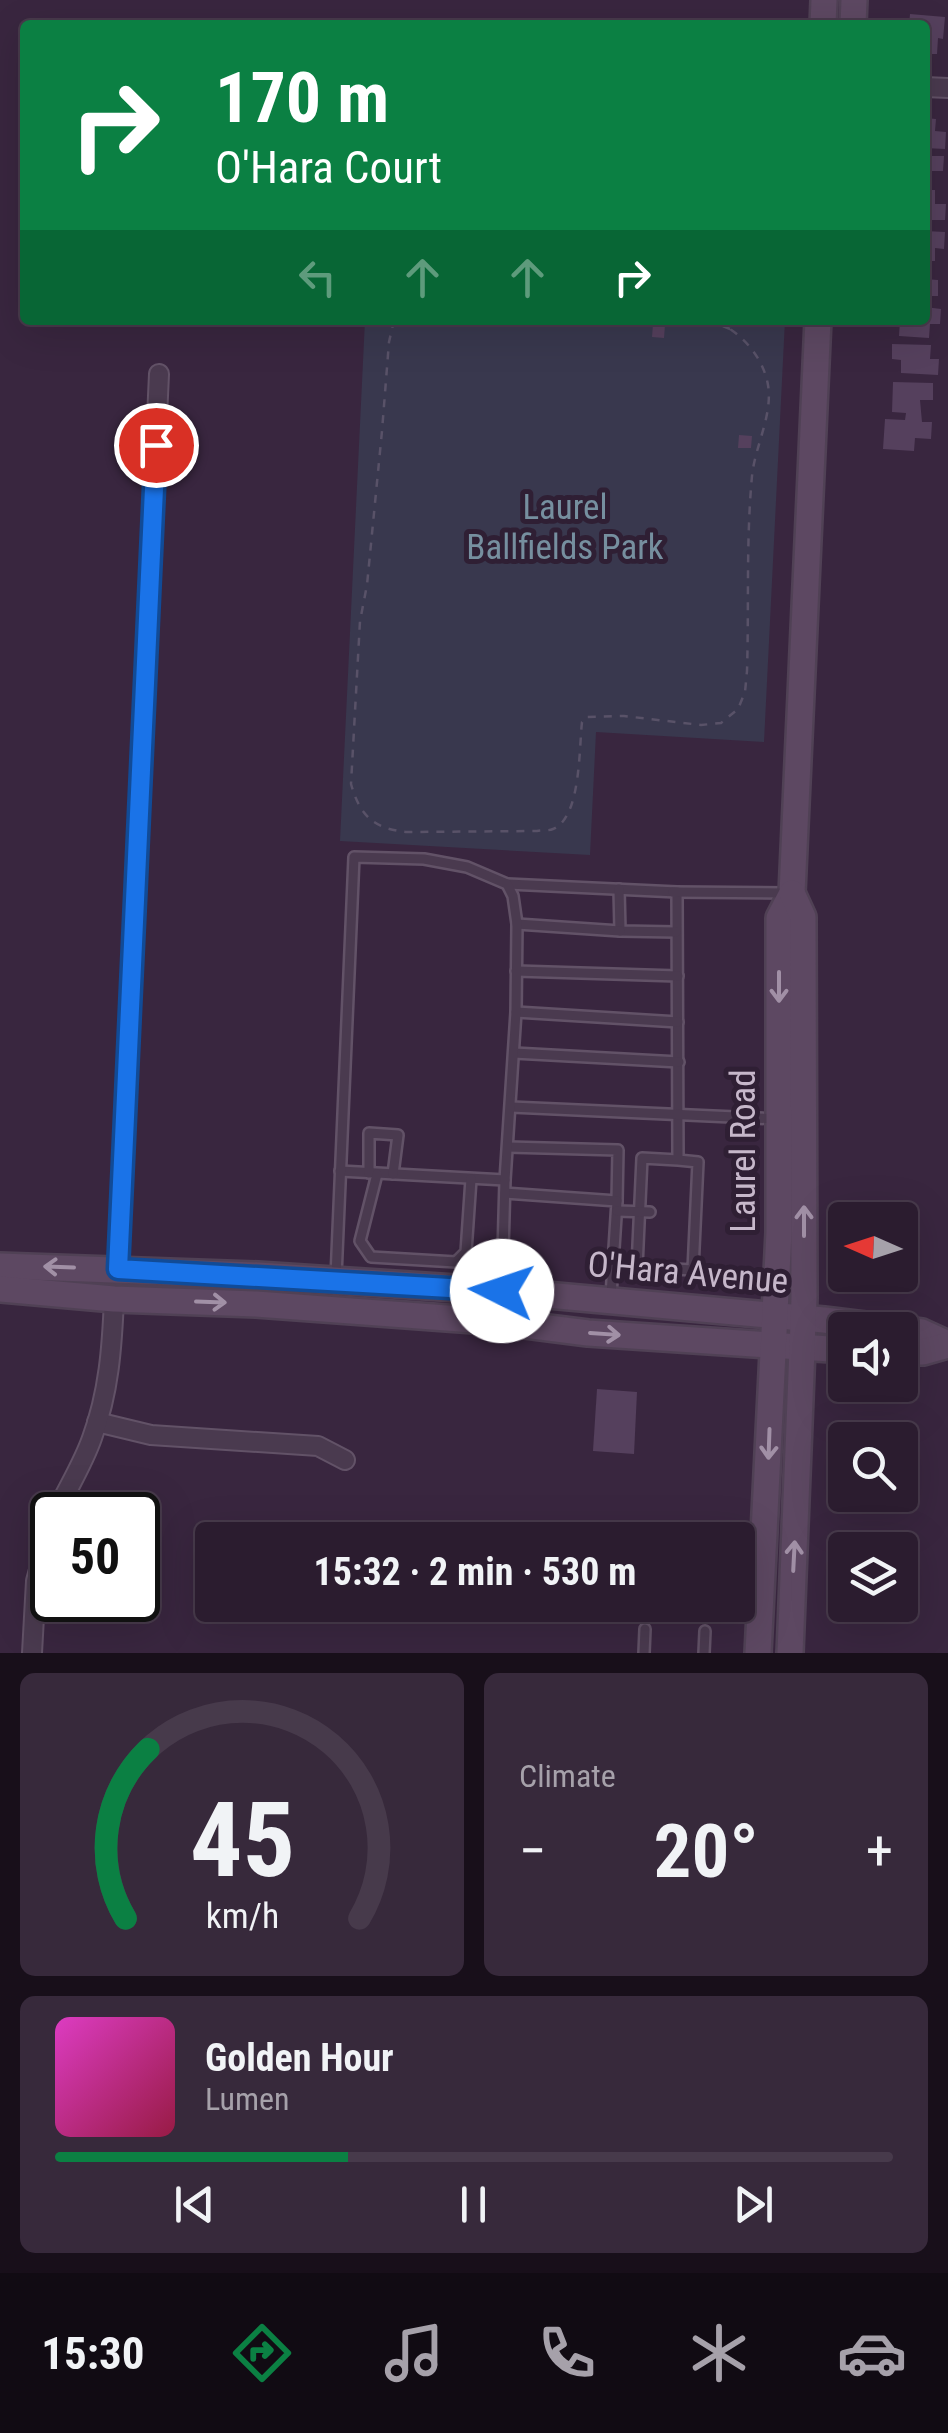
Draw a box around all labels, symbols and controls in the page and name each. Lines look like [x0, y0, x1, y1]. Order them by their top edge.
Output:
text: 170 m [215, 57, 389, 139]
icon: right [50, 60, 180, 190]
text: O'Hara Court [215, 141, 442, 194]
icon: left [290, 250, 345, 305]
icon: ahead [395, 250, 450, 305]
icon: ahead [500, 250, 555, 305]
icon: right [605, 250, 660, 305]
pin [114, 403, 199, 488]
icon: arrive [129, 418, 184, 473]
park label: Laurel Ballfields Park [466, 487, 664, 568]
one-way arrow [770, 970, 788, 1003]
street label: Laurel Road [723, 1069, 764, 1233]
north arrow [828, 1202, 918, 1292]
map controls [828, 1202, 918, 1622]
one-way arrow [794, 1206, 814, 1238]
position arrow [450, 1239, 554, 1343]
street label: O'Hara Avenue [586, 1244, 790, 1302]
one-way arrow [44, 1258, 76, 1277]
one-way arrow [195, 1293, 227, 1312]
button: sound [828, 1312, 918, 1402]
one-way arrow [588, 1325, 620, 1344]
button: search [828, 1422, 918, 1512]
one-way arrow [759, 1427, 778, 1460]
speed limit sign: 50 [30, 1492, 160, 1622]
button: layers [828, 1532, 918, 1622]
one-way arrow [785, 1540, 804, 1572]
text: 15:32 · 2 min · 530 m [314, 1550, 636, 1594]
text: Climate [519, 1757, 616, 1795]
text: 45 [189, 1780, 295, 1901]
text: 20° [654, 1807, 759, 1895]
text: − [519, 1819, 547, 1883]
text: + [866, 1819, 893, 1883]
text: km/h [205, 1895, 279, 1937]
text: Golden Hour [205, 2036, 394, 2080]
text: Lumen [205, 2080, 290, 2118]
icon: previous [167, 2177, 222, 2232]
icon: pause [446, 2177, 501, 2232]
icon: next [726, 2177, 781, 2232]
icon: directions [227, 2318, 297, 2388]
icon: music [379, 2318, 449, 2388]
icon: phone [532, 2318, 602, 2388]
icon: climate [684, 2318, 754, 2388]
icon: car [837, 2318, 907, 2388]
text: 15:30 [41, 2327, 145, 2380]

